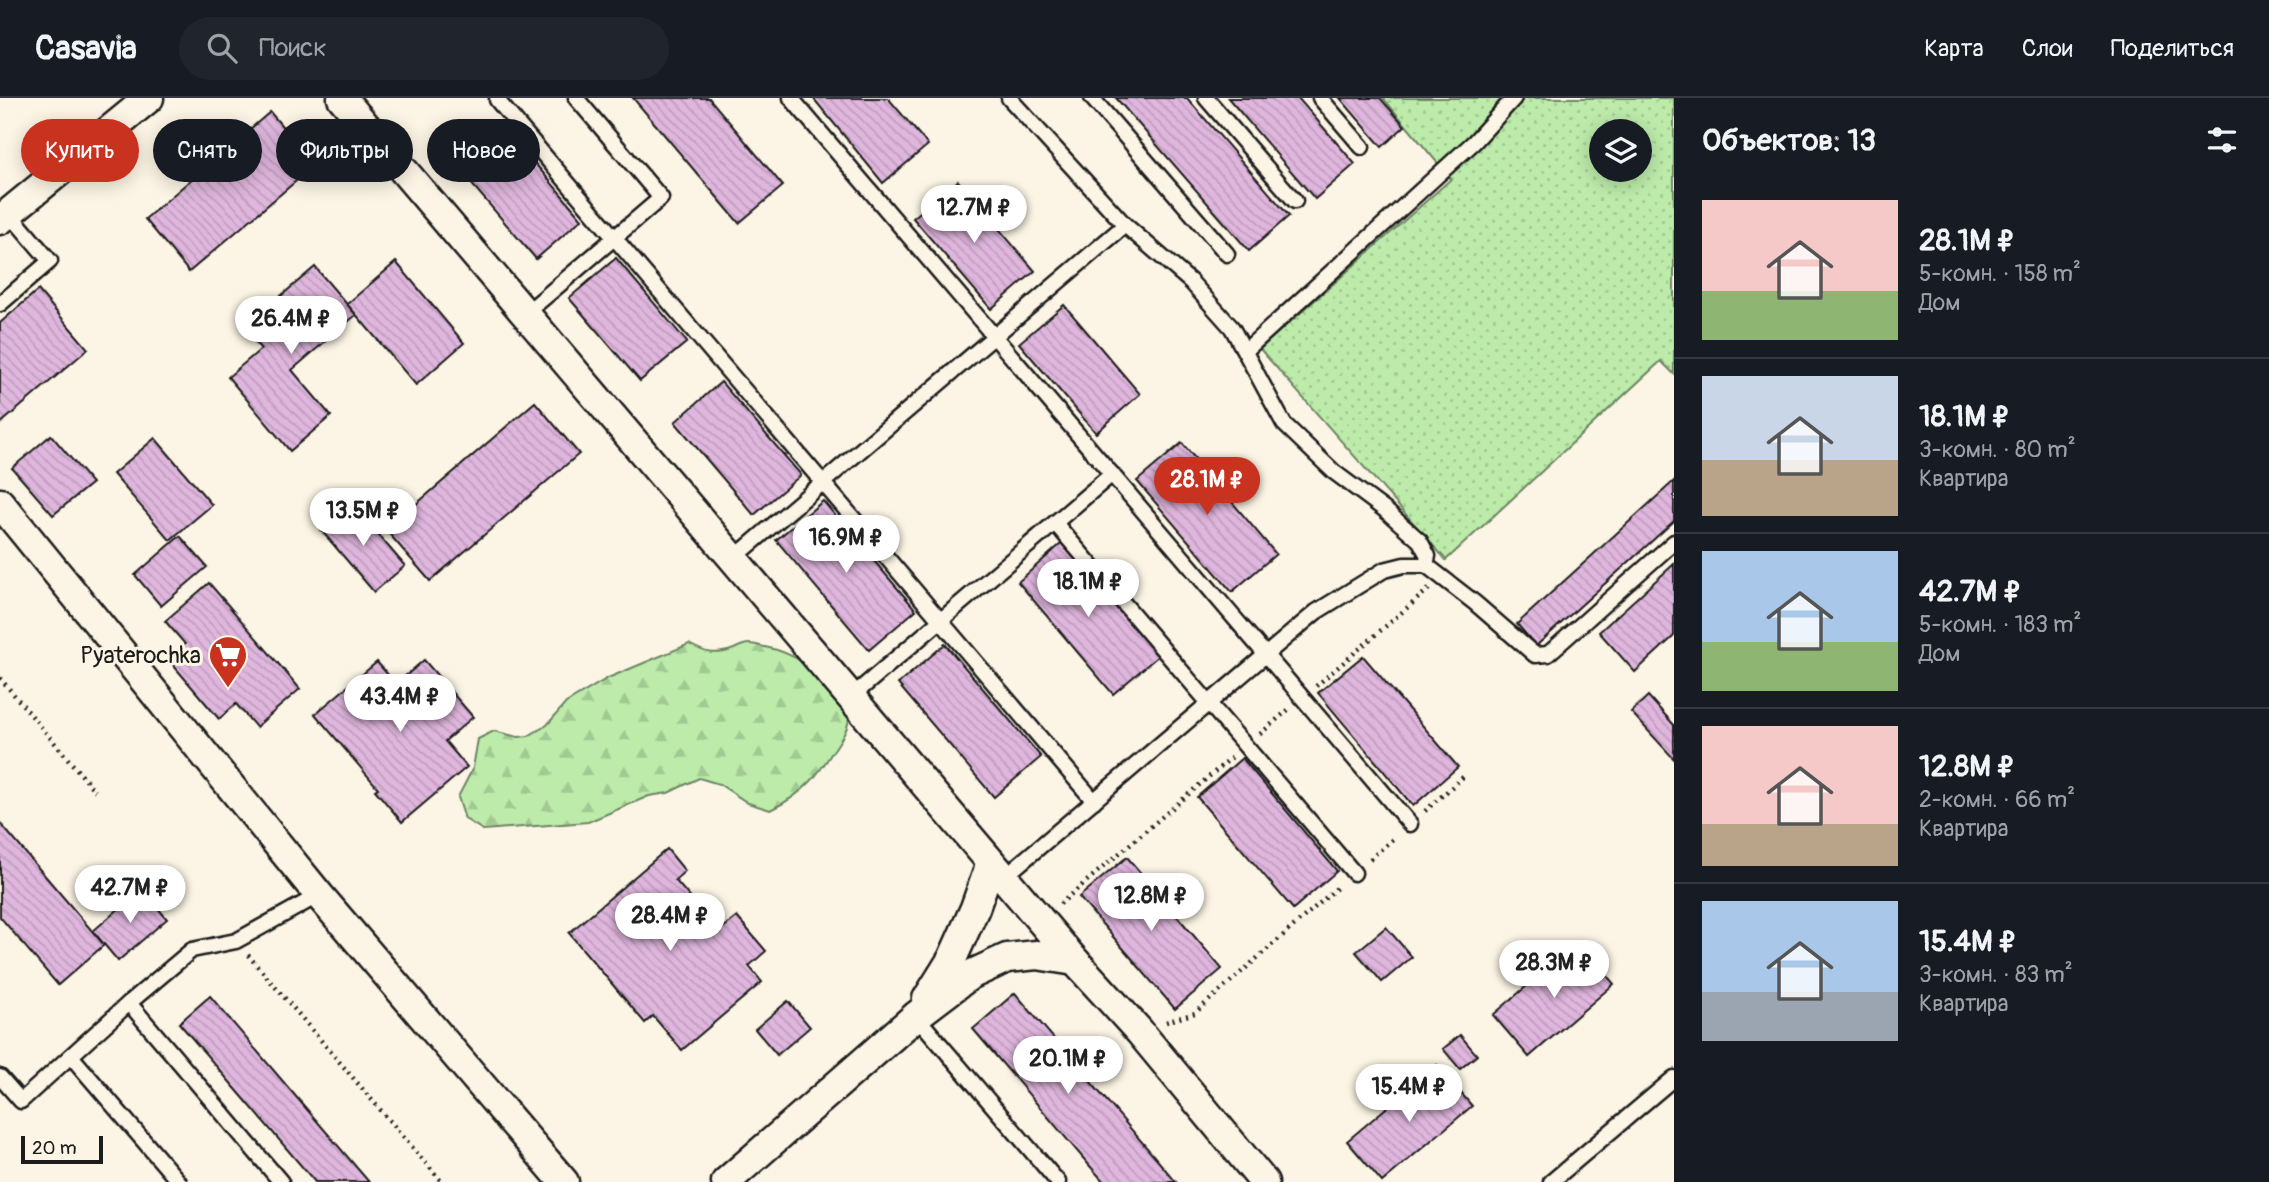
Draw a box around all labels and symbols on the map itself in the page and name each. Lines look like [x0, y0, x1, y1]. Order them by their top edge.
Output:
pin: 12.7M ₽ [909, 186, 1039, 245]
pin: 26.4M ₽ [226, 296, 356, 356]
pin: 28.1M ₽ [1142, 458, 1272, 517]
pin: 13.5M ₽ [298, 489, 428, 548]
pin: 16.9M ₽ [781, 516, 911, 575]
pin: 18.1M ₽ [1023, 560, 1153, 619]
supermarket icon: Pyaterochka [207, 634, 249, 689]
place label: Pyaterochka [80, 641, 201, 670]
pin: 43.4M ₽ [335, 674, 465, 734]
pin: 42.7M ₽ [65, 866, 195, 925]
pin: 12.8M ₽ [1086, 874, 1216, 933]
pin: 28.4M ₽ [605, 894, 735, 953]
pin: 28.3M ₽ [1489, 940, 1619, 1000]
pin: 20.1M ₽ [1003, 1037, 1133, 1096]
pin: 15.4M ₽ [1344, 1065, 1474, 1124]
scale bar [21, 1133, 103, 1165]

